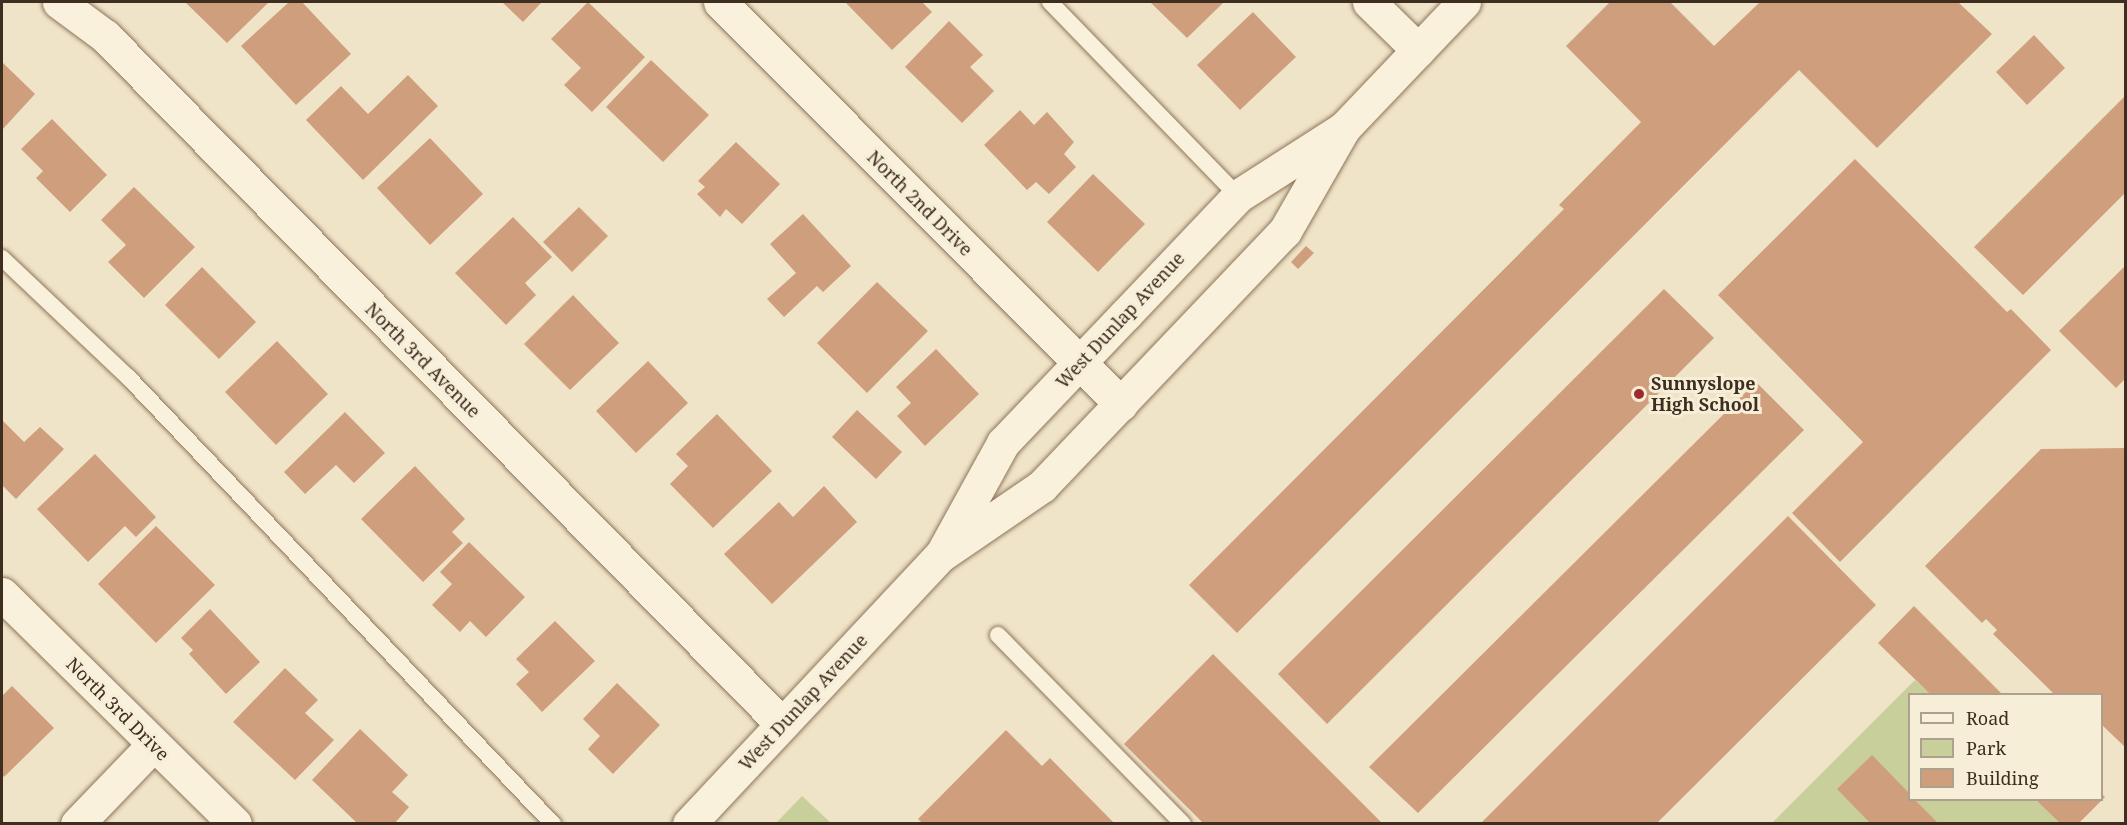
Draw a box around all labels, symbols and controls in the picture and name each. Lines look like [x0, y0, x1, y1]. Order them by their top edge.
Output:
street label: North 2nd Drive [863, 146, 977, 260]
street label: West Dunlap Avenue [1051, 247, 1189, 393]
street label: North 3rd Avenue [361, 298, 485, 422]
place label: Sunnyslope High School [1651, 373, 1759, 416]
marker: Sunnyslope High School [1632, 387, 1646, 401]
street label: West Dunlap Avenue [734, 629, 872, 775]
street label: North 3rd Drive [62, 653, 174, 765]
legend [1908, 693, 2103, 801]
text: Road [1966, 706, 2009, 730]
text: Park [1966, 736, 2006, 760]
text: Building [1966, 766, 2039, 790]

